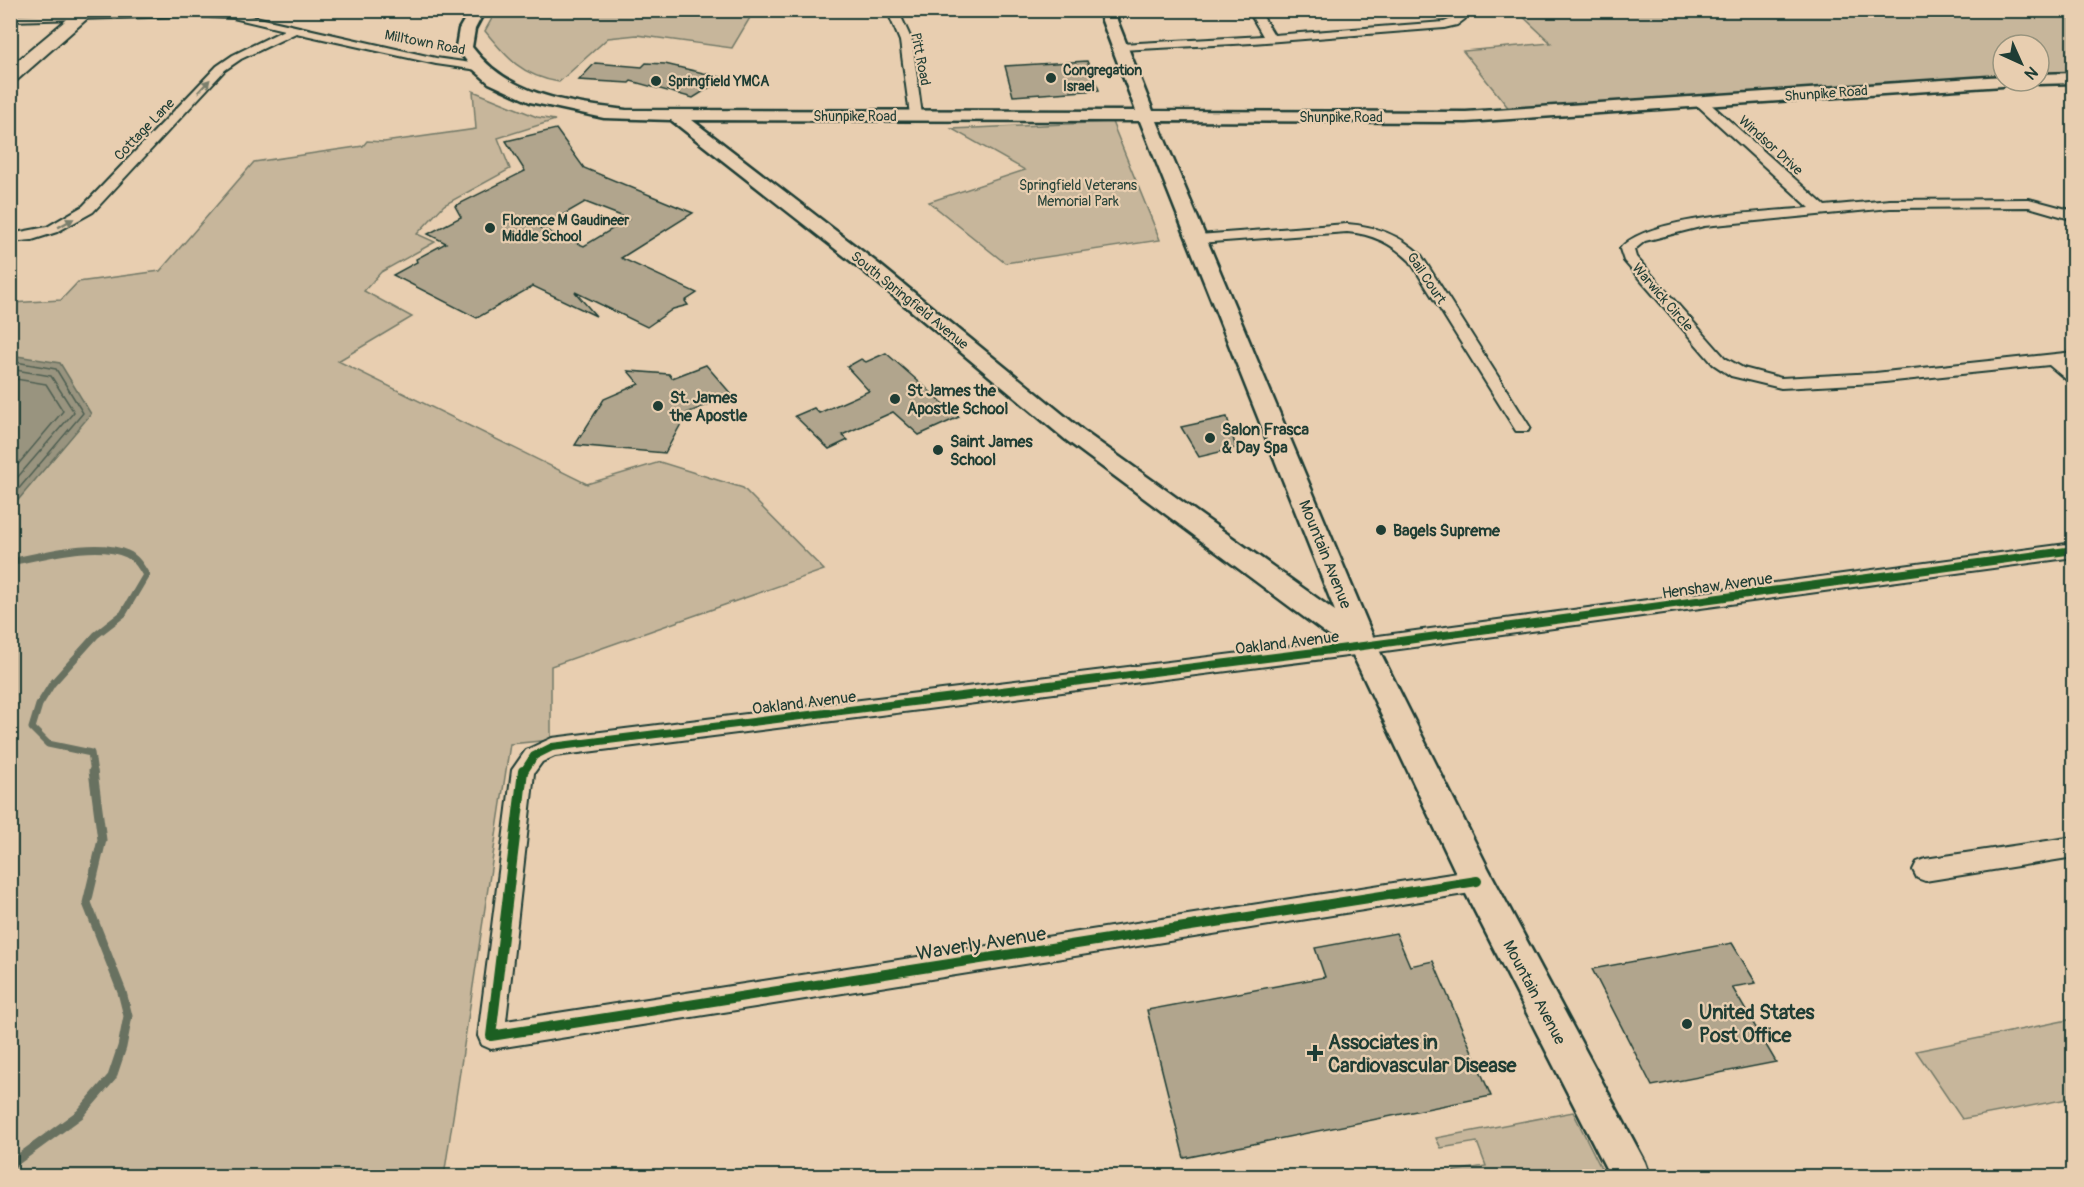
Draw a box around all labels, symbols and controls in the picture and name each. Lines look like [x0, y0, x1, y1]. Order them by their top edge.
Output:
street label: Milltown Road [383, 26, 467, 59]
street label: Pitt Road [907, 31, 934, 87]
north arrow [1991, 33, 2051, 93]
place label: Congregation Israel [1063, 62, 1142, 95]
text: N [2020, 62, 2042, 84]
marker: Congregation Israel [1044, 71, 1058, 85]
place label: Springfield YMCA [668, 73, 769, 90]
marker: Springfield YMCA [649, 74, 663, 88]
one-way arrow [197, 80, 211, 94]
street label: Shunpike Road [1784, 82, 1868, 105]
street label: Cottage Lane [111, 95, 178, 164]
street label: Shunpike Road [813, 108, 897, 125]
street label: Shunpike Road [1299, 109, 1383, 126]
street label: Windsor Drive [1735, 112, 1806, 179]
park label: Springfield Veterans Memorial Park [1019, 177, 1138, 210]
place label: Florence M Gaudineer Middle School [502, 212, 630, 245]
one-way arrow [58, 218, 75, 228]
marker: Florence M Gaudineer Middle School [483, 221, 497, 235]
street label: South Springfield Avenue [847, 248, 972, 353]
street label: Gail Court [1403, 249, 1450, 308]
street label: Warwick Circle [1628, 260, 1697, 335]
place label: St James the Apostle School [907, 381, 1008, 419]
place label: St. James the Apostle [669, 388, 748, 426]
marker: St James the Apostle School [888, 392, 902, 406]
marker: St. James the Apostle [651, 399, 665, 413]
place label: Salon Frasca & Day Spa [1222, 420, 1310, 458]
marker: Salon Frasca & Day Spa [1203, 431, 1217, 445]
place label: Saint James School [950, 432, 1033, 470]
marker: Saint James School [931, 443, 945, 457]
street label: Mountain Avenue [1294, 497, 1356, 612]
place label: Bagels Supreme [1393, 521, 1501, 541]
marker: Bagels Supreme [1374, 523, 1388, 537]
street label: Henshaw Avenue [1661, 568, 1774, 604]
street label: Oakland Avenue [1234, 627, 1340, 659]
street label: Oakland Avenue [751, 687, 857, 719]
street label: Waverly Avenue [914, 921, 1048, 966]
street label: Mountain Avenue [1498, 937, 1570, 1048]
place label: United States Post Office [1699, 1000, 1815, 1048]
marker: United States Post Office [1680, 1017, 1694, 1031]
place label: Associates in Cardiovascular Disease [1328, 1030, 1518, 1078]
marker: Associates in Cardiovascular Disease [1306, 1044, 1324, 1062]

